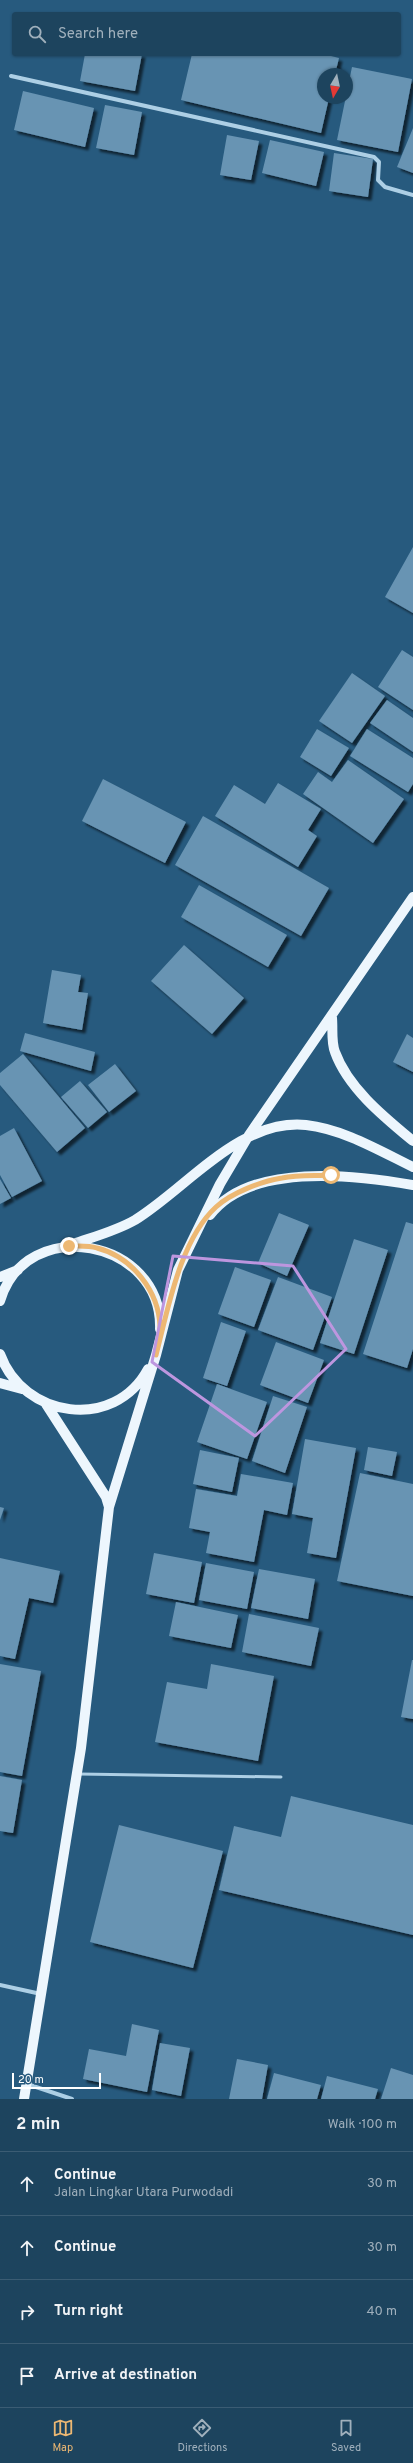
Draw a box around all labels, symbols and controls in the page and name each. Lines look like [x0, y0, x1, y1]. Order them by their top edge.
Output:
search box [12, 12, 401, 56]
icon: search [26, 23, 48, 45]
text: Search here [58, 25, 138, 44]
north arrow [317, 68, 353, 104]
route start [322, 1166, 340, 1184]
route end [60, 1237, 78, 1255]
scale bar [12, 2071, 101, 2090]
text: 20 m [18, 2073, 44, 2087]
text: 2 min [16, 2114, 60, 2136]
text: Walk · 100 m [328, 2117, 397, 2133]
text: Continue [54, 2166, 116, 2185]
icon: ahead [16, 2173, 38, 2195]
text: 30 m [367, 2176, 397, 2192]
text: Jalan Lingkar Utara Purwodadi [54, 2185, 233, 2201]
icon: ahead [16, 2237, 38, 2259]
text: Continue [54, 2238, 116, 2257]
text: 30 m [367, 2240, 397, 2256]
icon: right [16, 2301, 38, 2323]
text: Turn right [54, 2302, 123, 2321]
text: 40 m [367, 2304, 397, 2320]
icon: arrive [16, 2365, 38, 2387]
text: Arrive at destination [54, 2366, 197, 2385]
tab: Map [52, 2417, 74, 2455]
tab: Directions [177, 2417, 227, 2455]
tab: Saved [331, 2417, 361, 2455]

